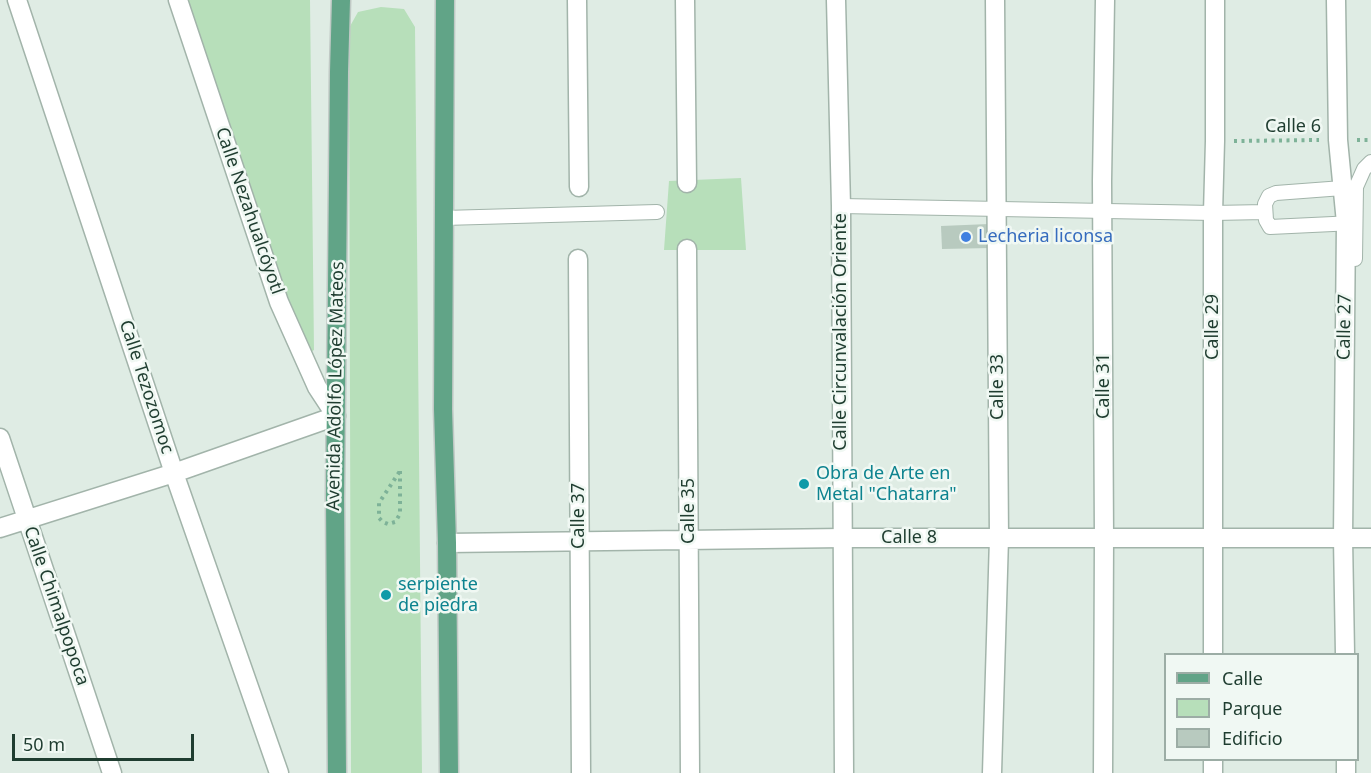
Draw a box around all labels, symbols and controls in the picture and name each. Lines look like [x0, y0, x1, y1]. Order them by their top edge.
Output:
street label: Calle 6 [1265, 116, 1321, 138]
street label: Calle Nezahualcóyotl [210, 125, 288, 297]
street label: Calle Circunvalación Oriente [830, 213, 852, 451]
place label: Lecheria liconsa [978, 226, 1113, 248]
marker: Lecheria liconsa [959, 230, 973, 244]
street label: Avenida Adolfo López Mateos [323, 261, 349, 511]
street label: Calle 29 [1202, 294, 1224, 360]
street label: Calle 27 [1334, 294, 1356, 360]
street label: Calle Tezozomoc [114, 317, 178, 457]
street label: Calle 31 [1093, 353, 1115, 419]
street label: Calle 33 [987, 354, 1009, 420]
place label: Obra de Arte en Metal "Chatarra" [816, 463, 957, 506]
marker: Obra de Arte en Metal "Chatarra" [797, 477, 811, 491]
street label: Calle 35 [678, 478, 700, 544]
street label: Calle 37 [568, 483, 590, 549]
street label: Calle Chimalpopoca [19, 524, 93, 688]
street label: Calle 8 [881, 527, 937, 549]
place label: serpiente de piedra [398, 574, 478, 616]
marker: serpiente de piedra [379, 588, 393, 602]
legend [1164, 653, 1359, 761]
text: Calle [1222, 666, 1263, 690]
text: Parque [1222, 696, 1282, 720]
scale bar [15, 722, 196, 760]
text: Edificio [1222, 726, 1283, 750]
text: 50 m [23, 732, 65, 756]

